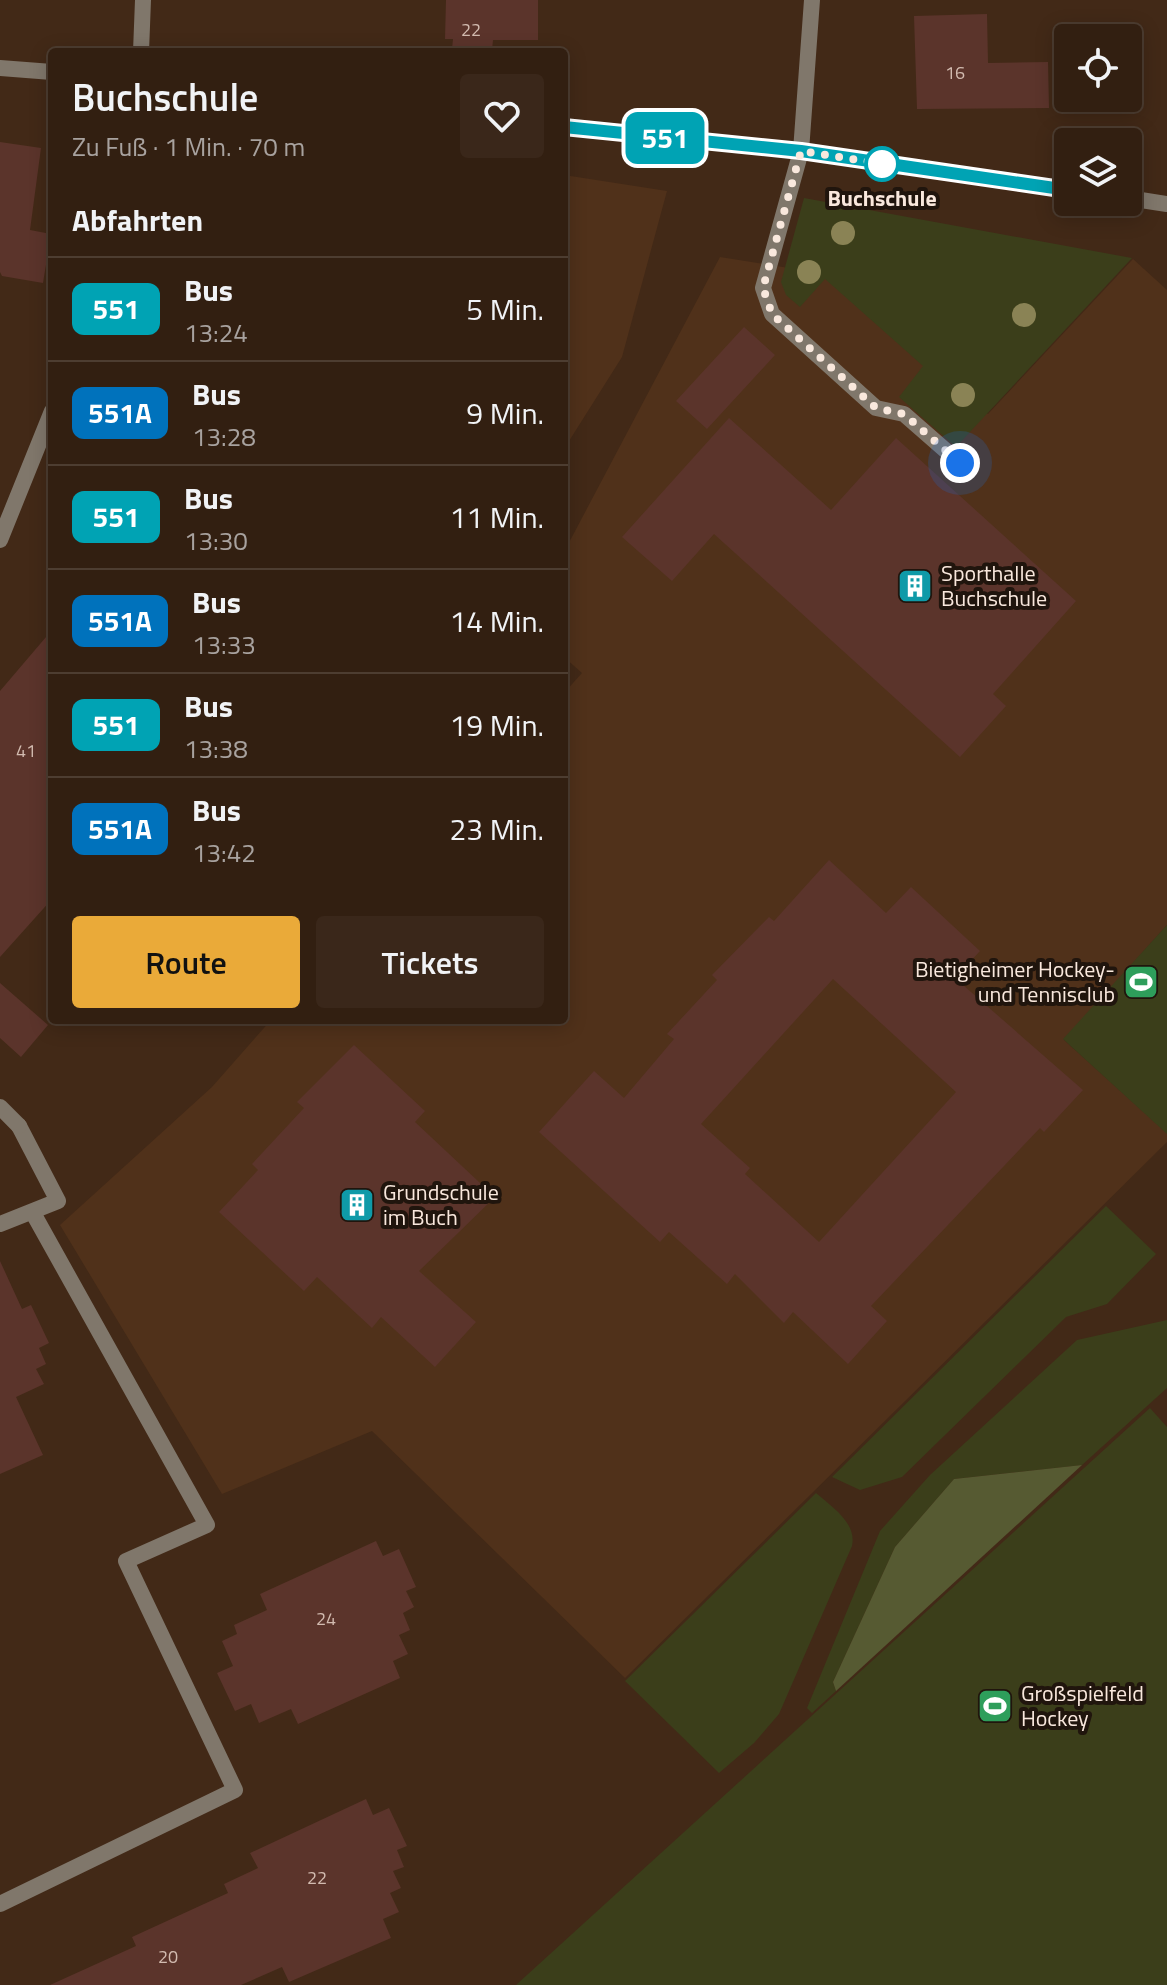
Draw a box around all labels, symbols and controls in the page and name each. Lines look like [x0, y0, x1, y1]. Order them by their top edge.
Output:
house number: 22 [461, 16, 481, 43]
map controls [1054, 24, 1142, 216]
button: locate [1054, 24, 1142, 112]
house number: 16 [945, 59, 965, 86]
text: Buchschule [72, 68, 258, 126]
button: heart [460, 74, 544, 158]
line badge: 551 [619, 112, 711, 164]
text: 551 [641, 116, 689, 159]
text: Zu Fuß · 1 Min. · 70 m [72, 127, 305, 166]
button: layers [1054, 128, 1142, 216]
marker: Buchschule [865, 147, 899, 181]
place label: Buchschule [827, 181, 937, 215]
text: Abfahrten [72, 197, 203, 243]
text: Bus [184, 267, 233, 313]
text: 5 Min. [466, 286, 544, 332]
text: 551 [92, 287, 140, 330]
text: 13:24 [184, 313, 248, 352]
text: Bus [192, 371, 241, 417]
text: 9 Min. [466, 390, 544, 436]
text: 551A [88, 391, 152, 434]
text: 13:28 [192, 417, 256, 456]
your location [940, 443, 980, 483]
text: Bus [184, 475, 233, 521]
text: 11 Min. [449, 494, 544, 540]
text: 551 [92, 495, 140, 538]
text: 13:30 [184, 521, 248, 560]
place label: Sporthalle Buchschule [941, 556, 1047, 615]
building icon: Sporthalle Buchschule [896, 567, 934, 605]
text: Bus [192, 579, 241, 625]
text: 14 Min. [449, 598, 544, 644]
text: 551A [88, 599, 152, 642]
text: 13:33 [192, 625, 256, 664]
text: Bus [184, 683, 233, 729]
text: 19 Min. [449, 702, 544, 748]
text: 551 [92, 703, 140, 746]
text: 13:38 [184, 729, 248, 768]
house number: 41 [16, 737, 36, 764]
text: Bus [192, 787, 241, 833]
text: 23 Min. [449, 806, 544, 852]
text: 551A [88, 807, 152, 850]
text: 13:42 [192, 833, 256, 872]
button: Route [72, 916, 300, 1008]
button: Tickets [316, 916, 544, 1008]
place label: Bietigheimer Hockey- und Tennisclub [915, 952, 1115, 1011]
sports icon: Bietigheimer Hockey- und Tennisclub [1122, 963, 1160, 1001]
place label: Grundschule im Buch [383, 1175, 499, 1234]
building icon: Grundschule im Buch [338, 1186, 376, 1224]
house number: 24 [316, 1605, 336, 1632]
place label: Großspielfeld Hockey [1021, 1676, 1144, 1735]
sports icon: Großspielfeld Hockey [976, 1687, 1014, 1725]
house number: 22 [307, 1864, 327, 1891]
house number: 20 [158, 1943, 178, 1970]

